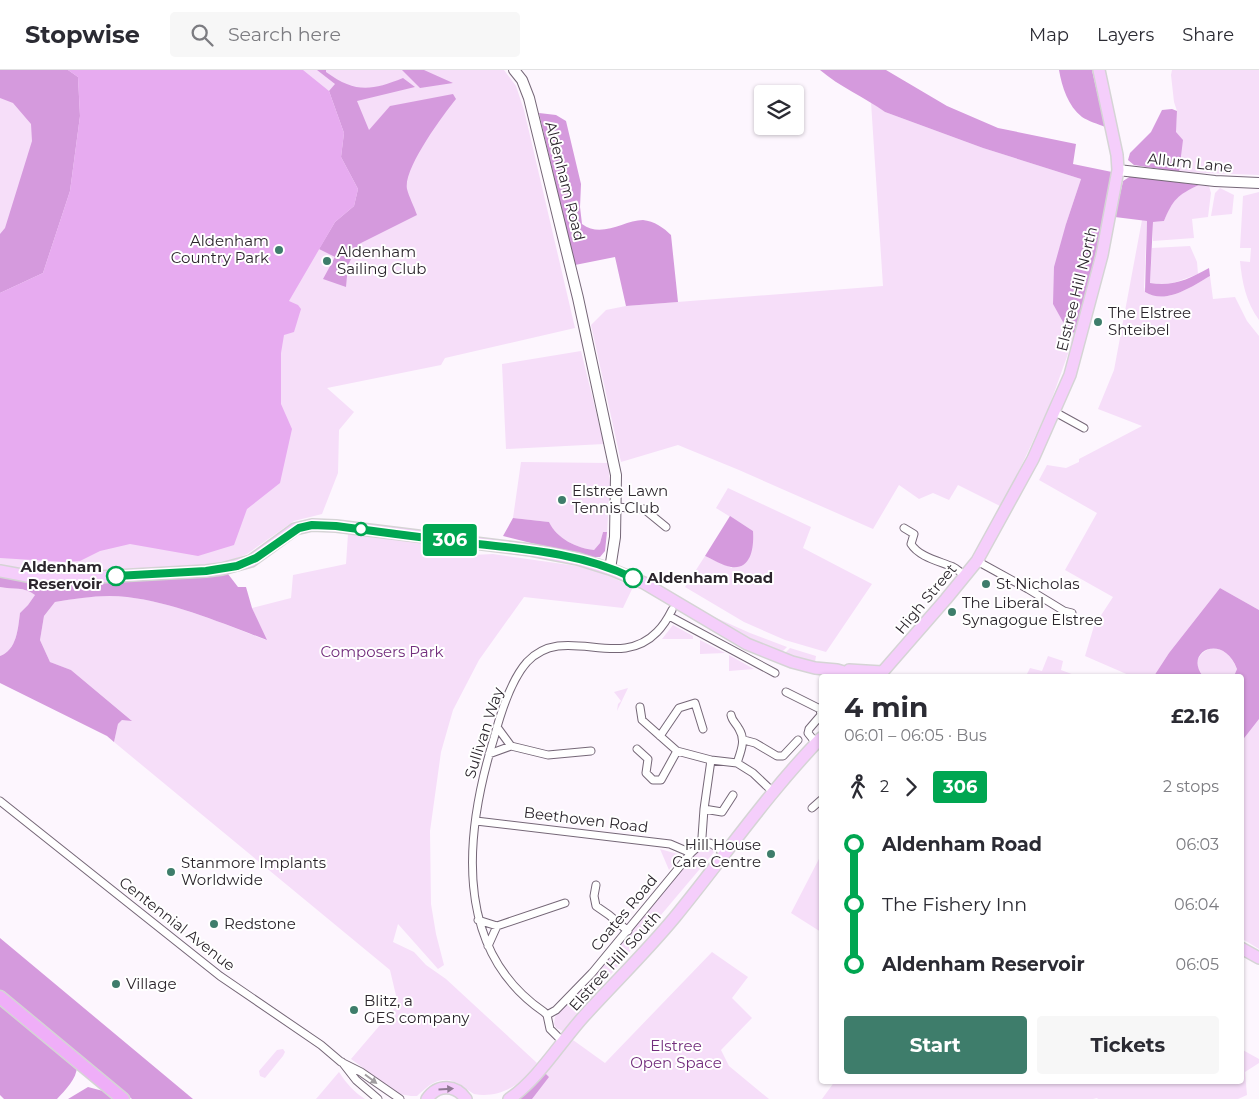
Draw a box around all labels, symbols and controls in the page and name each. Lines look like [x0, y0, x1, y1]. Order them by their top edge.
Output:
search box [170, 12, 520, 57]
text: Stopwise [25, 20, 140, 49]
icon: search [188, 21, 216, 49]
text: Search here [228, 23, 341, 46]
text: Map [1029, 24, 1069, 46]
text: Layers [1097, 24, 1154, 46]
text: Share [1182, 24, 1234, 46]
map controls [754, 85, 804, 135]
button: layers [754, 85, 804, 135]
street label: Aldenham Road [541, 119, 589, 242]
street label: Allum Lane [1146, 149, 1234, 176]
street label: Elstree Hill North [1052, 225, 1101, 353]
place label: Aldenham Country Park [171, 231, 269, 267]
place label: Aldenham Sailing Club [337, 242, 426, 278]
marker: Aldenham Country Park [273, 244, 285, 256]
marker: Aldenham Sailing Club [321, 255, 333, 267]
place label: The Elstree Shteibel [1108, 303, 1191, 339]
marker: The Elstree Shteibel [1092, 316, 1104, 328]
place label: Elstree Lawn Tennis Club [572, 481, 668, 517]
marker: Elstree Lawn Tennis Club [556, 494, 568, 506]
unlabelled marker [354, 522, 368, 536]
line badge: 306 [421, 524, 479, 556]
text: 306 [433, 529, 467, 551]
place label: Aldenham Reservoir [19, 557, 103, 593]
street label: High Street [891, 560, 961, 638]
marker: Aldenham Reservoir [106, 566, 126, 586]
marker: Aldenham Road [623, 568, 643, 588]
place label: Aldenham Road [646, 568, 773, 587]
place label: St Nicholas [996, 574, 1080, 593]
marker: St Nicholas [980, 578, 992, 590]
place label: The Liberal Synagogue Elstree [962, 593, 1103, 629]
marker: The Liberal Synagogue Elstree [946, 606, 958, 618]
park label: Composers Park [320, 642, 444, 661]
street label: Sullivan Way [460, 684, 507, 781]
text: 4 min [844, 690, 928, 724]
text: £2.16 [1171, 705, 1219, 728]
text: 06:01 – 06:05 · Bus [844, 726, 987, 745]
icon: walk [844, 773, 872, 801]
icon: forward [897, 773, 925, 801]
text: 306 [943, 776, 977, 798]
text: 2 [880, 777, 889, 796]
text: 2 stops [1163, 777, 1219, 796]
street label: Beethoven Road [523, 802, 649, 837]
text: Aldenham Road [882, 833, 1042, 856]
place label: Hill House Care Centre [672, 835, 761, 871]
text: 06:03 [1176, 835, 1219, 854]
marker: Hill House Care Centre [765, 848, 777, 860]
place label: Stanmore Implants Worldwide [181, 853, 326, 889]
marker: Stanmore Implants Worldwide [165, 866, 177, 878]
street label: Coates Road [586, 871, 661, 955]
street label: Centennial Avenue [115, 872, 239, 975]
text: The Fishery Inn [882, 893, 1027, 916]
text: 06:04 [1174, 895, 1219, 914]
street label: Elstree Hill South [565, 907, 665, 1015]
place label: Redstone [224, 914, 296, 933]
marker: Redstone [208, 918, 220, 930]
text: Aldenham Reservoir [882, 953, 1085, 976]
text: 06:05 [1176, 955, 1219, 974]
place label: Village [126, 974, 177, 993]
marker: Village [110, 978, 122, 990]
place label: Blitz, a GES company [364, 991, 470, 1027]
marker: Blitz, a GES company [348, 1004, 360, 1016]
button: Start [844, 1016, 1027, 1074]
button: Tickets [1037, 1016, 1219, 1074]
park label: Elstree Open Space [630, 1036, 722, 1072]
one-way arrow [364, 1074, 377, 1085]
one-way arrow [438, 1085, 454, 1093]

